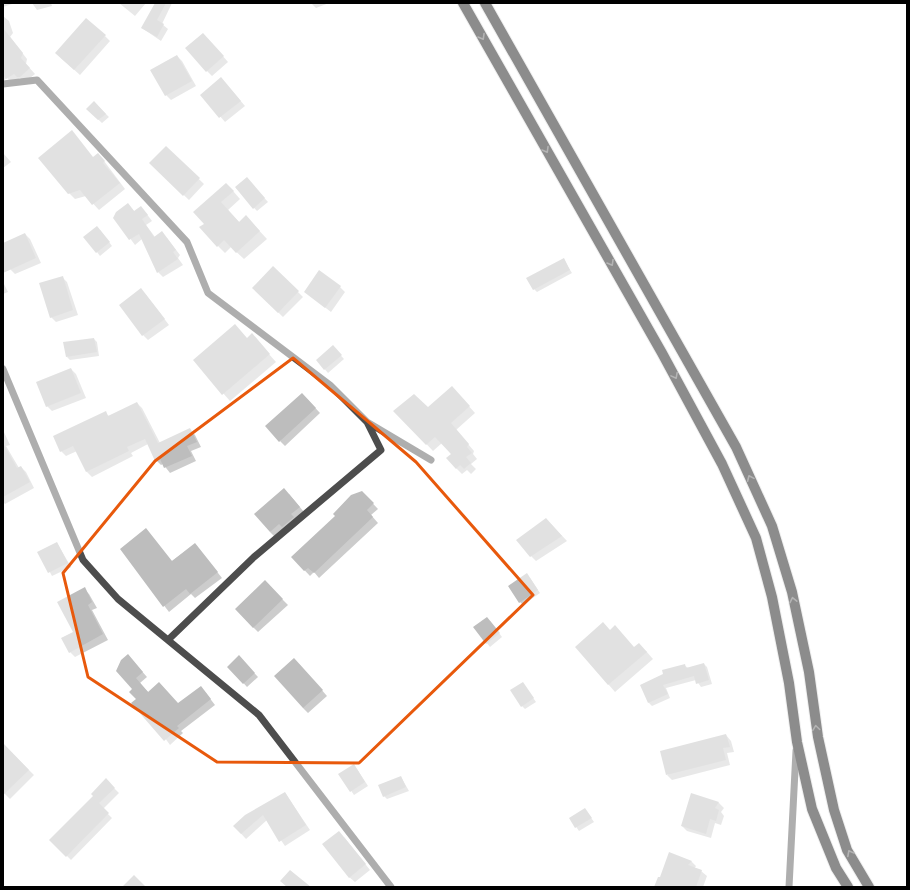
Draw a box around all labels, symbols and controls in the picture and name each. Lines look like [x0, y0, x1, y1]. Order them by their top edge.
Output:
one-way arrow [477, 33, 485, 40]
one-way arrow [542, 146, 549, 153]
one-way arrow [606, 259, 613, 266]
one-way arrow [670, 372, 677, 379]
one-way arrow [747, 474, 755, 482]
one-way arrow [790, 597, 798, 603]
one-way arrow [812, 725, 821, 731]
one-way arrow [847, 850, 854, 857]

